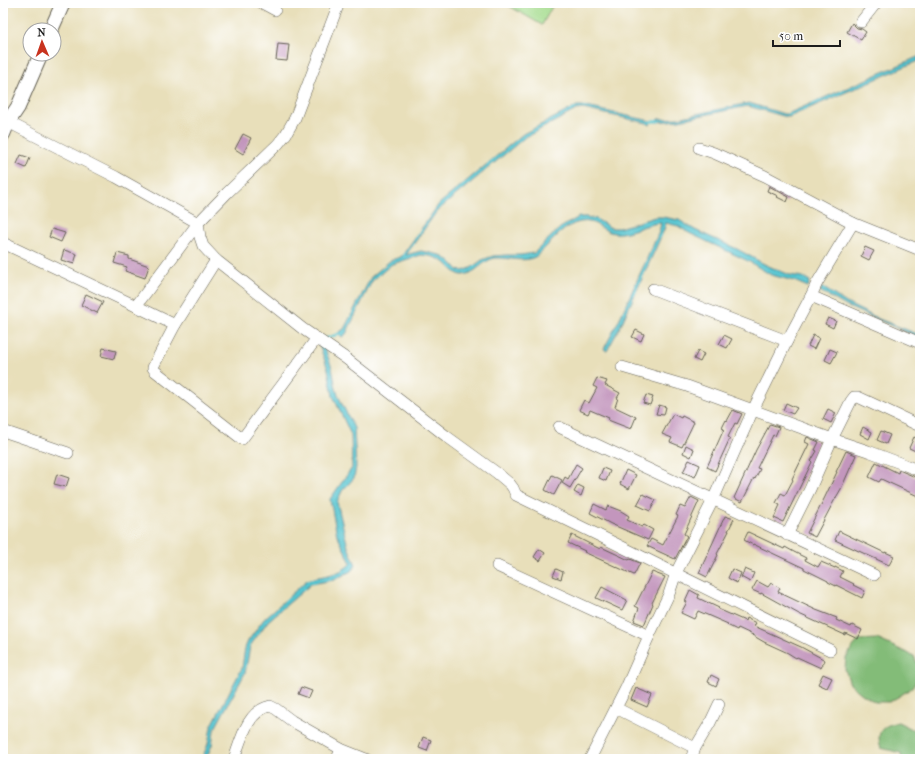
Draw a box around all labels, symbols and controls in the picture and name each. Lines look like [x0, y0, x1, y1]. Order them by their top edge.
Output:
north arrow [22, 22, 62, 62]
scale bar [773, 22, 840, 48]
text: N [37, 26, 47, 39]
text: 50 m [779, 29, 803, 43]

